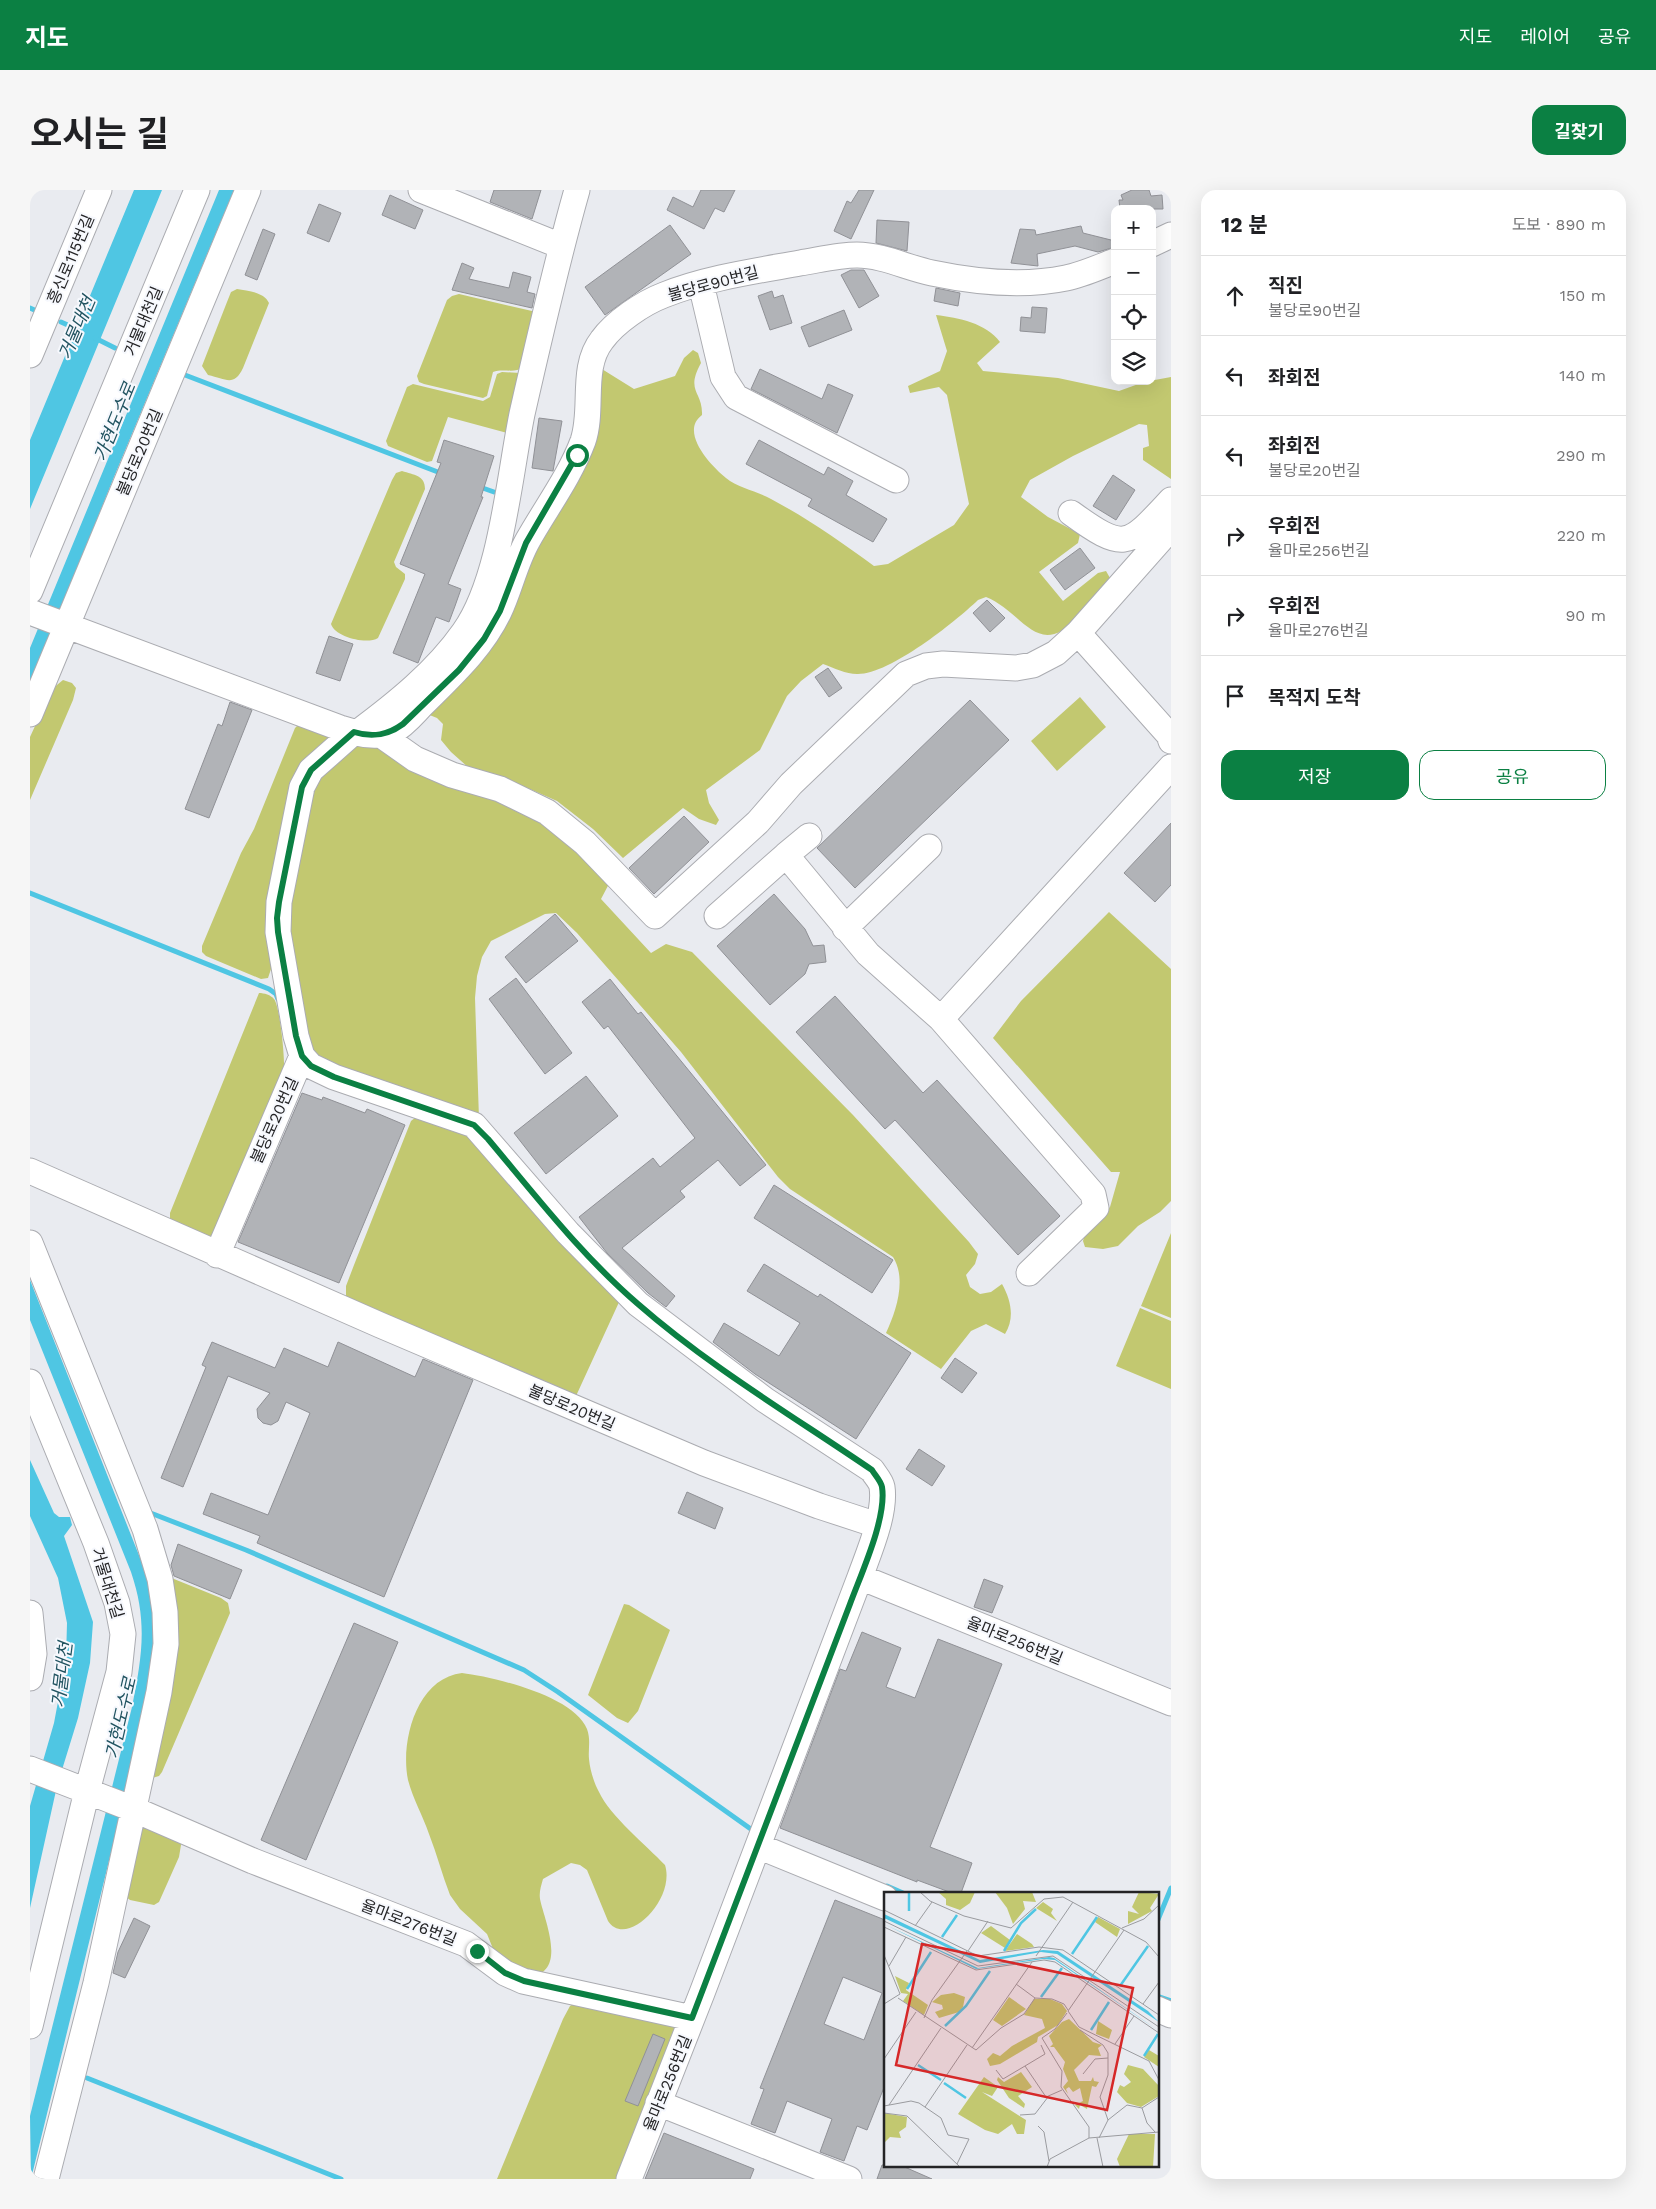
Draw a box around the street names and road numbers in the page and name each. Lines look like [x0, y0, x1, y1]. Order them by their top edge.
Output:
street label: 흥신로115번길 [43, 212, 98, 307]
street label: 불당로90번길 [666, 262, 761, 305]
street label: 거물대천길 [120, 284, 167, 359]
street label: 불당로20번길 [113, 406, 166, 499]
street label: 불당로20번길 [247, 1074, 302, 1166]
street label: 불당로20번길 [525, 1381, 618, 1434]
street label: 거물대천길 [88, 1545, 127, 1621]
street label: 율마로256번길 [964, 1613, 1066, 1668]
street label: 율마로276번길 [358, 1896, 459, 1949]
street label: 율마로256번길 [640, 2032, 695, 2134]

